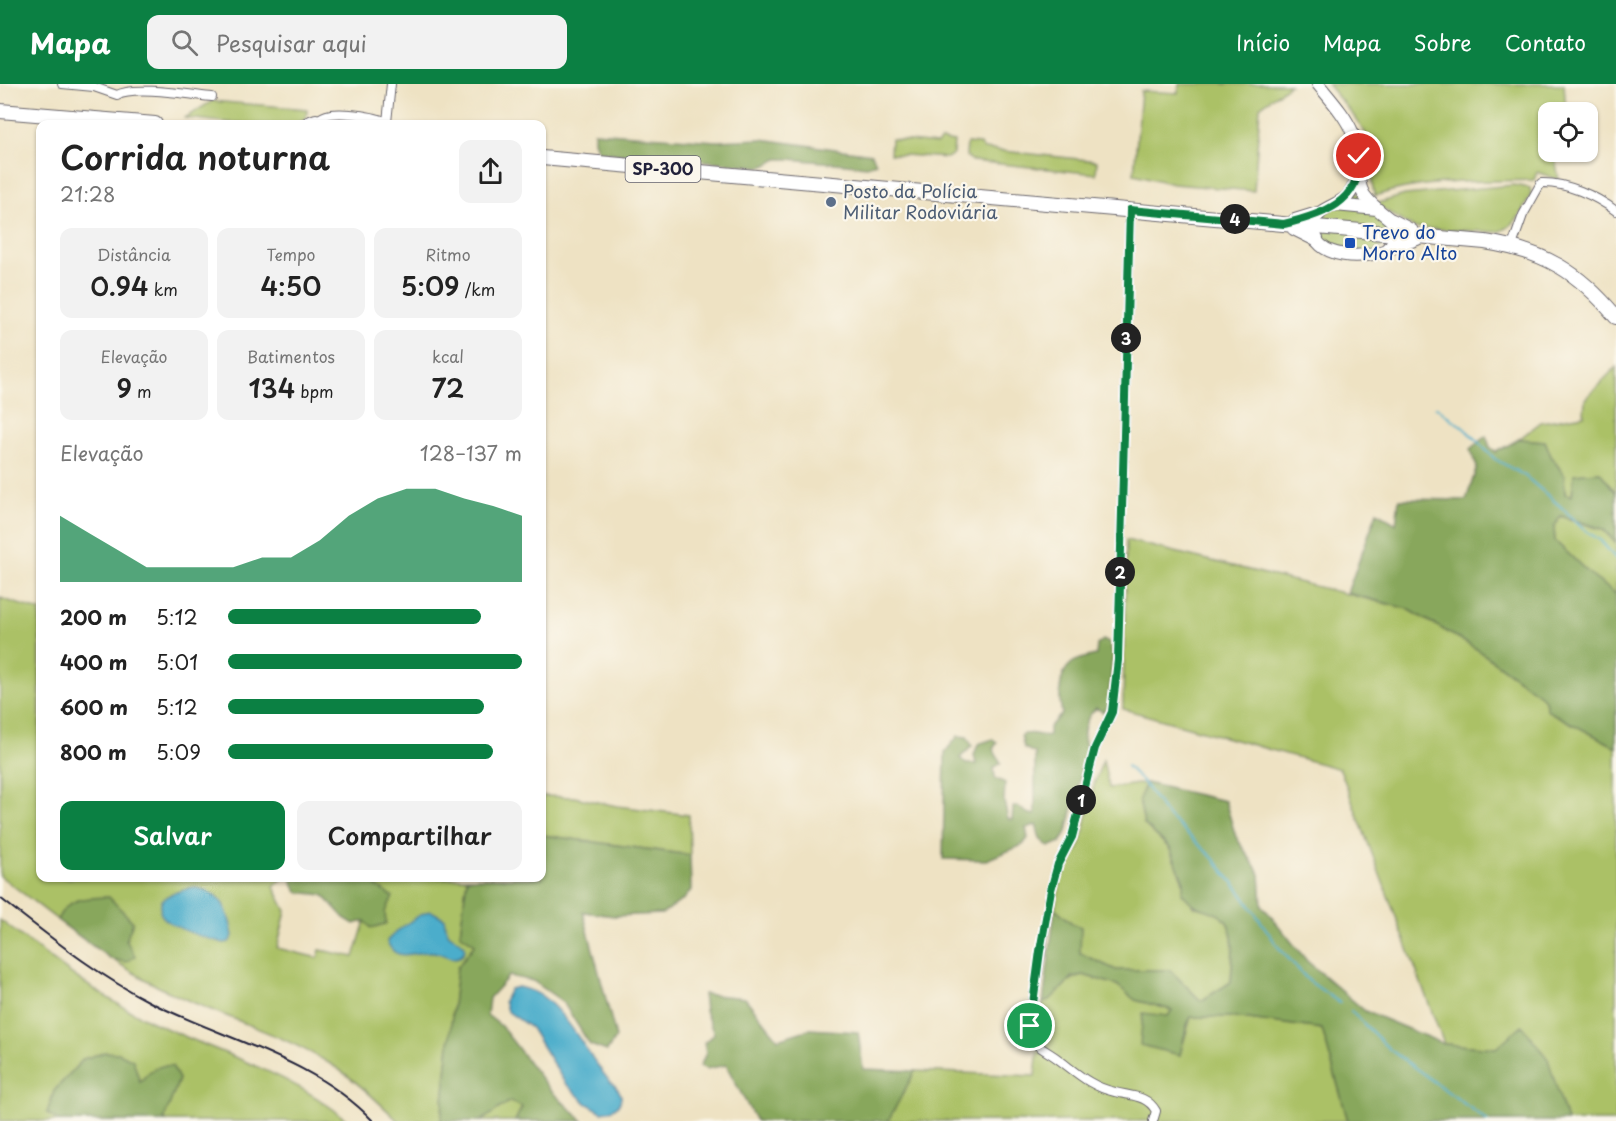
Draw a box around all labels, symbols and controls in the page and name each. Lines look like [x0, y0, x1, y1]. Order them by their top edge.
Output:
search box [147, 15, 567, 69]
text: Mapa [30, 21, 111, 64]
icon: search [168, 26, 201, 59]
text: Pesquisar aqui [216, 26, 367, 59]
text: Início [1236, 26, 1290, 58]
text: Mapa [1323, 26, 1381, 58]
text: Sobre [1414, 26, 1472, 58]
text: Contato [1505, 26, 1586, 58]
map controls [1538, 102, 1598, 162]
button: locate [1538, 102, 1598, 162]
pin [1333, 130, 1384, 181]
text: Corrida noturna [60, 131, 330, 181]
icon: check [1342, 139, 1375, 172]
button: share [459, 140, 522, 203]
road number: SP-300 [626, 156, 700, 182]
place label: Posto da Polícia Militar Rodoviária [843, 177, 998, 225]
text: 21:28 [60, 179, 115, 209]
marker: Posto da Polícia Militar Rodoviária [824, 195, 838, 209]
pin: 4 [1220, 204, 1250, 234]
text: 4 [1230, 207, 1240, 231]
place label: Trevo do Morro Alto [1362, 218, 1457, 266]
marker: Trevo do Morro Alto [1343, 236, 1357, 250]
text: Distância [97, 242, 171, 266]
text: Tempo [267, 242, 315, 266]
text: Ritmo [425, 242, 471, 266]
text: 0.94 [90, 266, 149, 305]
text: 4:50 [261, 266, 321, 305]
text: 5:09 [401, 266, 460, 305]
text: km [149, 277, 178, 301]
text: /km [460, 277, 495, 301]
pin: 3 [1111, 323, 1141, 353]
text: 3 [1121, 326, 1131, 350]
text: Elevação [101, 344, 167, 368]
text: Batimentos [247, 344, 335, 368]
text: kcal [432, 344, 464, 368]
text: 9 [116, 368, 132, 407]
text: 134 [248, 368, 295, 407]
text: 72 [432, 368, 464, 407]
text: m [132, 379, 152, 403]
text: bpm [295, 379, 334, 403]
text: Elevação [60, 438, 144, 468]
text: 128–137 m [420, 438, 522, 468]
pin: 2 [1105, 557, 1135, 587]
text: 2 [1114, 560, 1126, 584]
text: 200 m [60, 602, 127, 632]
text: 5:12 [156, 602, 198, 632]
text: 400 m [60, 647, 128, 677]
text: 5:01 [156, 647, 198, 677]
text: 600 m [60, 692, 128, 722]
text: 5:12 [156, 692, 198, 722]
text: 800 m [60, 737, 127, 767]
text: 5:09 [156, 737, 201, 767]
pin: 1 [1066, 785, 1096, 815]
text: 1 [1077, 788, 1085, 812]
button: Salvar [60, 801, 285, 870]
button: Compartilhar [297, 801, 522, 870]
pin [1004, 1000, 1055, 1051]
icon: arrive [1013, 1009, 1046, 1042]

